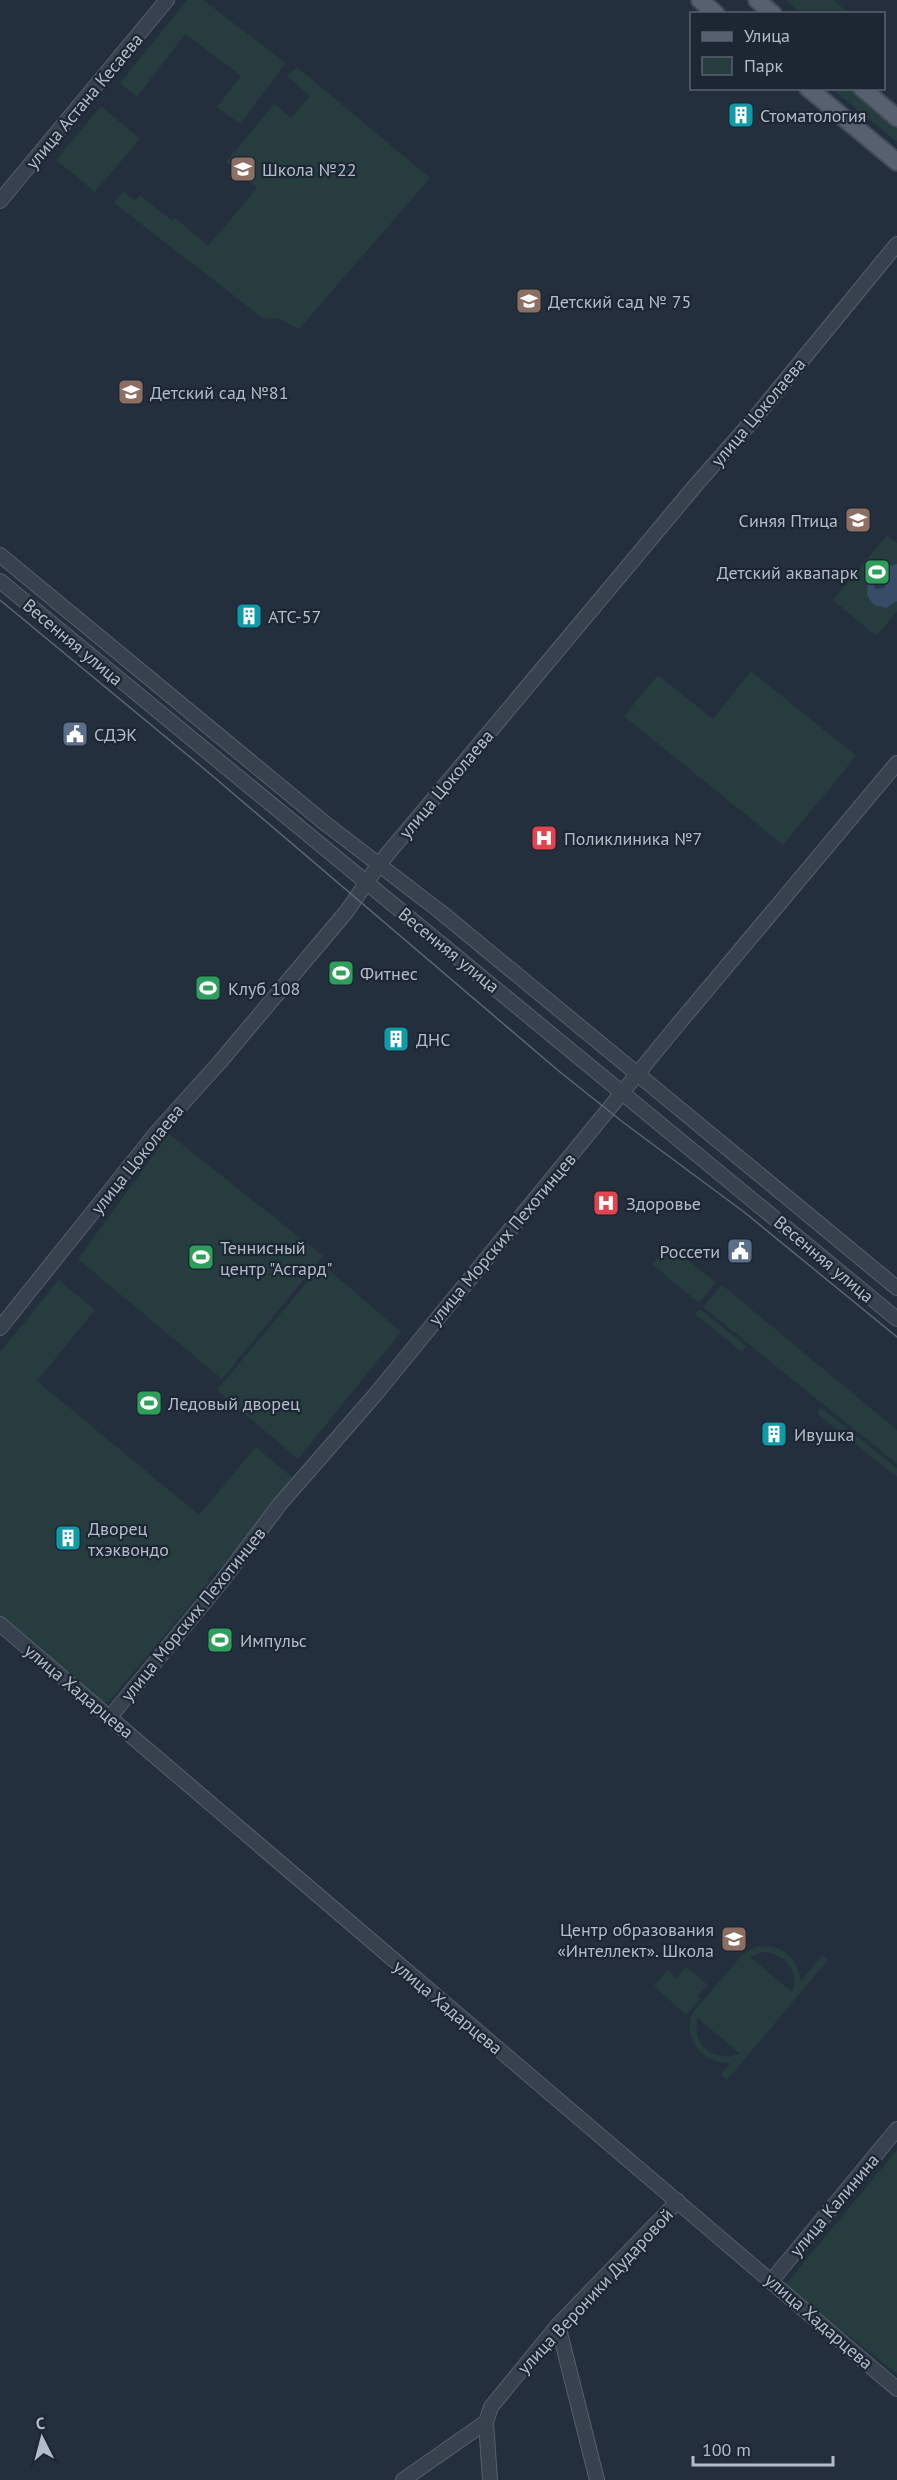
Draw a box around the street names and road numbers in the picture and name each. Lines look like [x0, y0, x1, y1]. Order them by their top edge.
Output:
street label: улица Астана Кесаева [20, 28, 148, 174]
street label: улица Цоколаева [706, 353, 810, 471]
street label: Весенняя улица [18, 594, 128, 690]
street label: улица Цоколаева [394, 725, 498, 843]
street label: Весенняя улица [394, 902, 504, 998]
street label: улица Цоколаева [86, 1099, 188, 1219]
street label: улица Морских Пехотинцев [423, 1148, 581, 1330]
street label: Весенняя улица [769, 1211, 879, 1307]
street label: улица Морских Пехотинцев [115, 1522, 271, 1706]
street label: улица Хадарцева [20, 1639, 138, 1743]
street label: улица Хадарцева [389, 1955, 507, 2059]
street label: улица Калинина [784, 2149, 884, 2261]
street label: улица Вероники Дударовой [512, 2203, 678, 2379]
street label: улица Хадарцева [760, 2268, 878, 2374]

